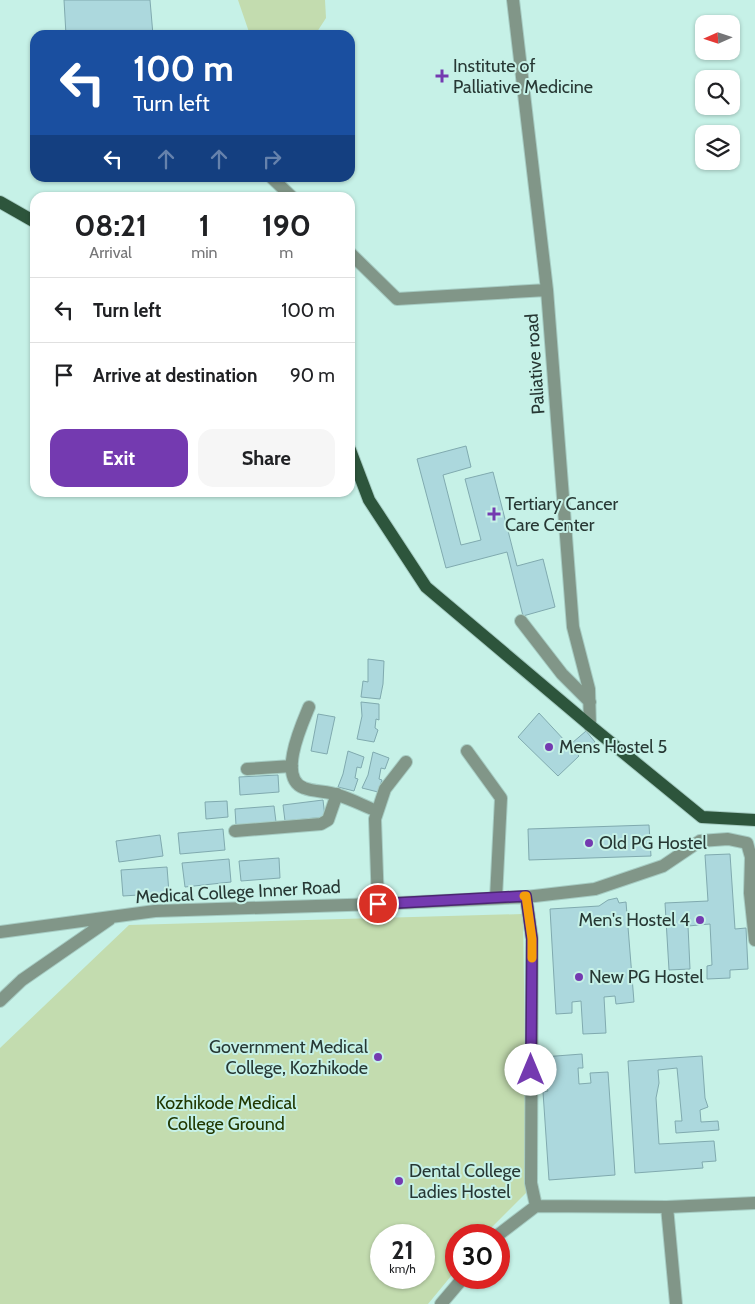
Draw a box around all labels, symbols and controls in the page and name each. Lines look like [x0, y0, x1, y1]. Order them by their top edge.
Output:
north arrow [695, 15, 740, 60]
map controls [695, 15, 740, 170]
text: 100 m [133, 47, 234, 90]
icon: left [50, 50, 115, 115]
place label: Institute of Palliative Medicine [453, 55, 593, 98]
marker: Institute of Palliative Medicine [435, 69, 449, 83]
button: search [695, 70, 740, 115]
text: Turn left [133, 90, 210, 117]
button: layers [695, 125, 740, 170]
icon: left [99, 145, 127, 173]
icon: ahead [152, 145, 180, 173]
icon: ahead [205, 145, 233, 173]
icon: right [258, 145, 286, 173]
text: 08:21 [74, 207, 147, 244]
text: 1 [199, 207, 210, 244]
text: 190 [262, 207, 311, 244]
text: Arrival [89, 243, 132, 262]
text: min [191, 243, 218, 262]
text: m [279, 243, 293, 262]
icon: left [50, 296, 78, 324]
text: Turn left [93, 299, 161, 322]
text: 100 m [281, 299, 335, 322]
street label: Paliative road [521, 313, 549, 415]
icon: arrive [50, 361, 78, 389]
text: Arrive at destination [93, 364, 257, 387]
text: 90 m [290, 364, 335, 387]
button: Exit [50, 429, 188, 487]
button: Share [198, 429, 335, 487]
place label: Tertiary Cancer Care Center [505, 493, 618, 536]
marker: Tertiary Cancer Care Center [487, 507, 501, 521]
place label: Mens Hostel 5 [559, 736, 667, 758]
marker: Mens Hostel 5 [543, 741, 555, 753]
place label: Old PG Hostel [599, 832, 707, 854]
marker: Old PG Hostel [583, 837, 595, 849]
street label: Medical College Inner Road [135, 876, 341, 908]
pin [357, 883, 399, 925]
icon: arrive [364, 890, 392, 918]
place label: Men's Hostel 4 [579, 909, 690, 931]
marker: Men's Hostel 4 [694, 914, 706, 926]
place label: New PG Hostel [589, 966, 704, 988]
marker: New PG Hostel [573, 971, 585, 983]
place label: Government Medical College, Kozhikode [209, 1036, 369, 1079]
position arrow [504, 1043, 556, 1095]
marker: Government Medical College, Kozhikode [372, 1051, 384, 1063]
park label: Kozhikode Medical College Ground [156, 1092, 297, 1135]
place label: Dental College Ladies Hostel [409, 1160, 521, 1203]
marker: Dental College Ladies Hostel [393, 1175, 405, 1187]
speed limit sign: 30 [445, 1224, 510, 1289]
text: 21 [391, 1235, 414, 1265]
text: km/h [389, 1261, 416, 1276]

